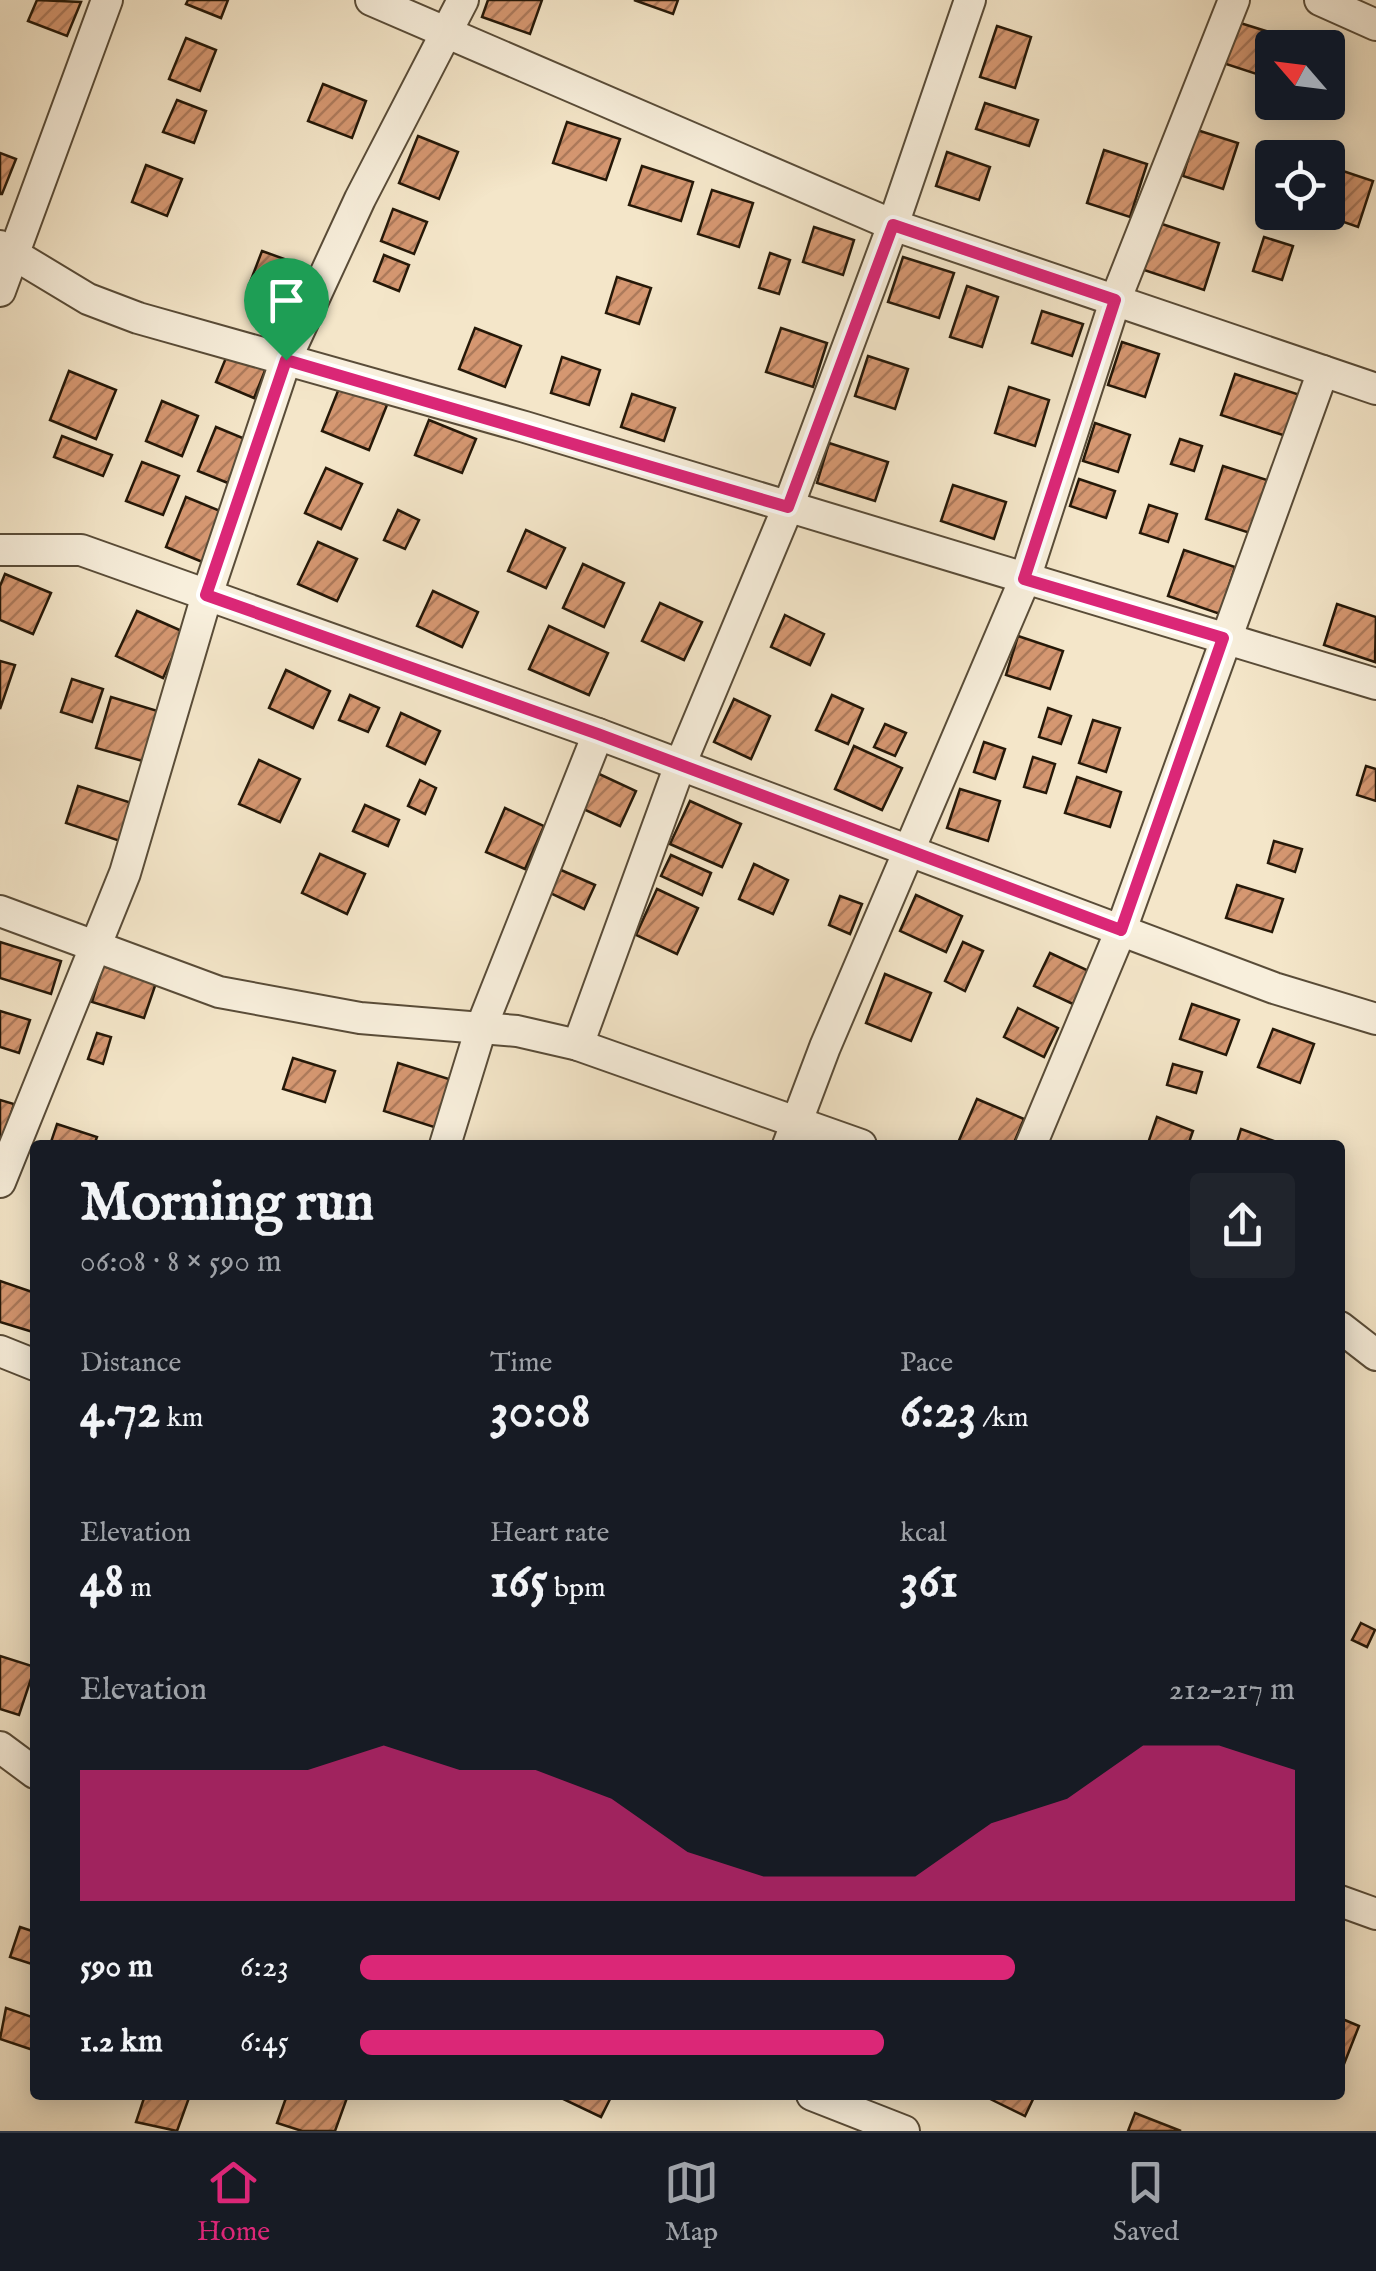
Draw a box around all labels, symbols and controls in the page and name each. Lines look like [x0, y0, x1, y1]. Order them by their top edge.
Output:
north arrow [1255, 30, 1345, 120]
map controls [1255, 30, 1345, 230]
button: locate [1255, 140, 1345, 230]
pin [244, 258, 329, 361]
icon: arrive [259, 273, 314, 328]
text: Morning run [80, 1169, 374, 1239]
button: share [1190, 1173, 1295, 1278]
text: 06:08 · 8 × 590 m [80, 1242, 282, 1283]
text: Distance [80, 1346, 181, 1381]
text: Time [490, 1346, 552, 1381]
text: Pace [900, 1346, 953, 1381]
text: 4.72 [80, 1381, 161, 1444]
text: 30:08 [490, 1381, 591, 1444]
text: 6:23 [900, 1381, 976, 1444]
text: km [161, 1401, 203, 1436]
text: /km [976, 1401, 1029, 1436]
text: Elevation [80, 1516, 191, 1551]
text: Heart rate [490, 1516, 609, 1551]
text: kcal [900, 1516, 947, 1551]
text: 48 [80, 1551, 124, 1614]
text: 165 [490, 1551, 548, 1614]
text: 361 [900, 1551, 958, 1614]
text: m [124, 1571, 152, 1606]
text: bpm [548, 1571, 606, 1606]
text: Elevation [80, 1670, 207, 1711]
text: 212–217 m [1169, 1670, 1295, 1711]
text: 590 m [80, 1947, 153, 1988]
text: 6:23 [240, 1947, 289, 1988]
text: 1.2 km [80, 2022, 163, 2063]
text: 6:45 [240, 2022, 289, 2063]
tab: Home [197, 2155, 270, 2250]
tab: Map [664, 2155, 719, 2250]
tab: Saved [1113, 2155, 1179, 2250]

